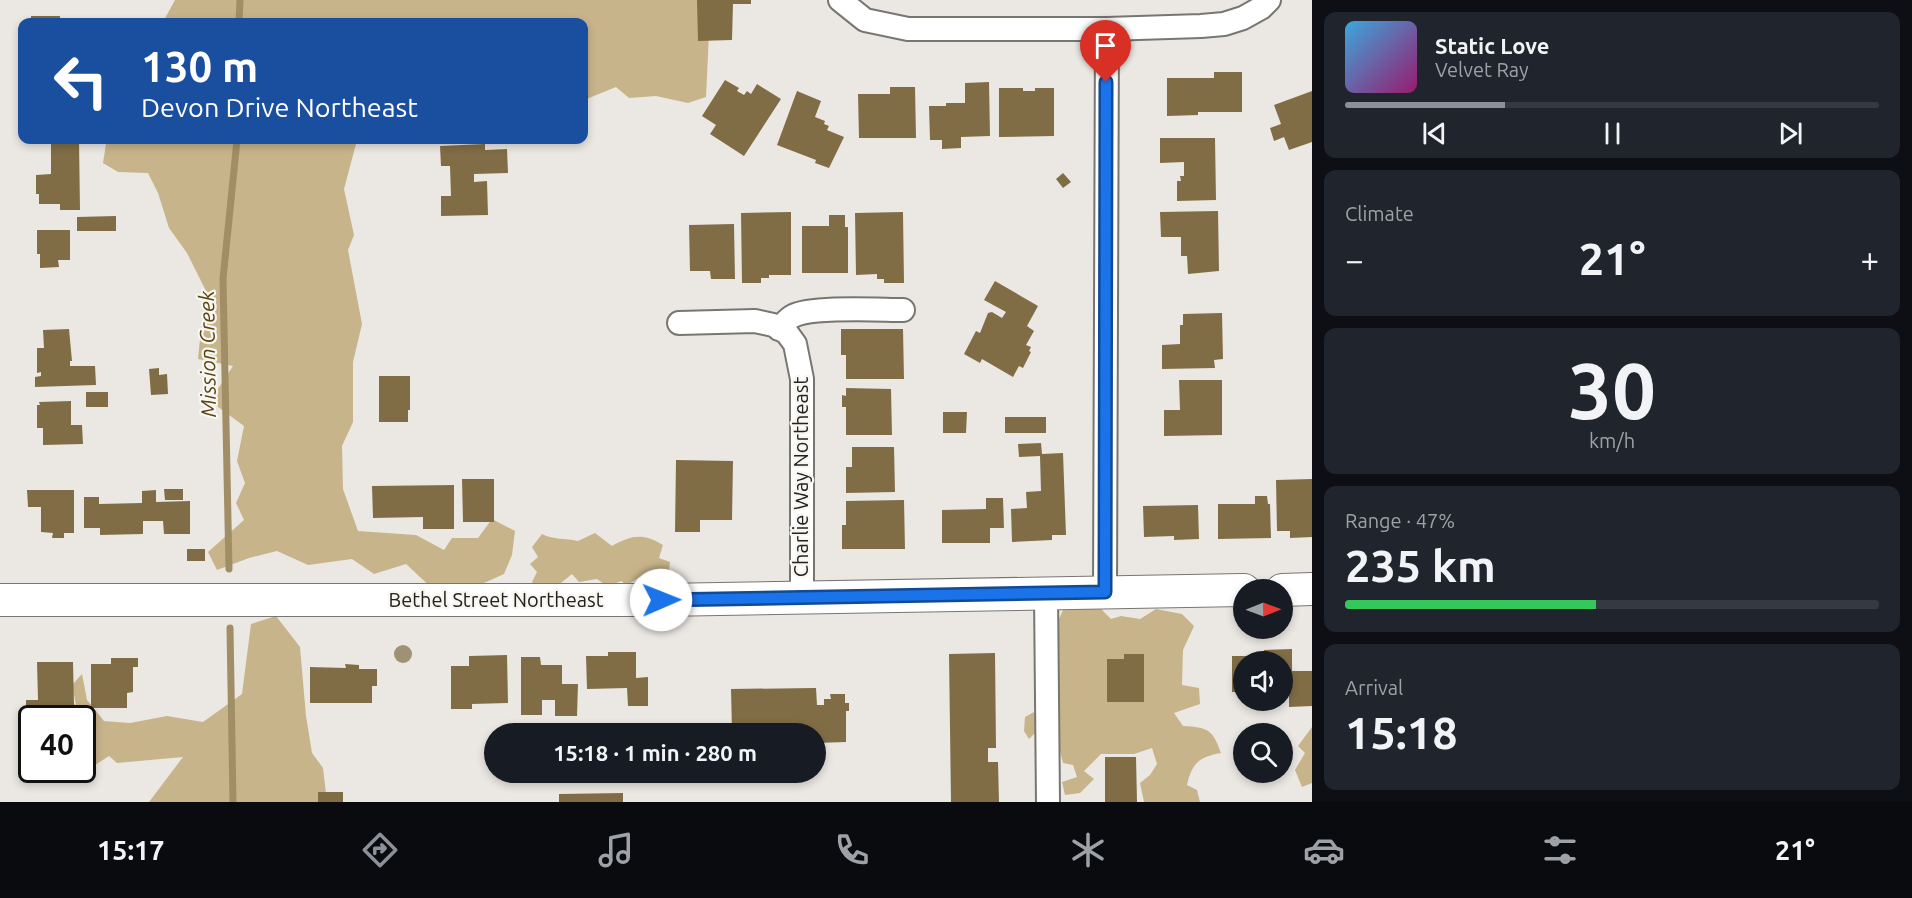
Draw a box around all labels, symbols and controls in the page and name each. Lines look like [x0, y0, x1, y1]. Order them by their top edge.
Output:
pin [1080, 20, 1131, 82]
icon: arrive [1089, 29, 1122, 62]
text: Static Love [1435, 33, 1550, 58]
icon: left [42, 42, 120, 120]
text: 130 m [141, 43, 258, 90]
text: Velvet Ray [1435, 58, 1529, 81]
text: Devon Drive Northeast [141, 92, 418, 122]
icon: previous [1418, 117, 1451, 150]
icon: pause [1596, 117, 1629, 150]
icon: next [1774, 117, 1807, 150]
text: Climate [1345, 202, 1414, 225]
text: 21° [1579, 233, 1645, 284]
text: − [1345, 241, 1364, 278]
text: + [1860, 241, 1879, 278]
water label: Mission Creek [194, 290, 220, 418]
text: 30 [1568, 346, 1656, 434]
street label: Charlie Way Northeast [789, 377, 812, 577]
text: km/h [1589, 429, 1635, 452]
text: Range · 47% [1345, 509, 1455, 532]
text: 235 km [1345, 540, 1496, 591]
position arrow [629, 568, 693, 632]
north arrow [1233, 579, 1293, 639]
map controls [1233, 579, 1293, 783]
street label: Bethel Street Northeast [389, 588, 604, 611]
button: sound [1233, 651, 1293, 711]
text: Arrival [1345, 676, 1403, 699]
speed limit sign: 40 [18, 705, 96, 783]
text: 15:18 [1345, 707, 1458, 758]
button: search [1233, 723, 1293, 783]
text: 15:18 · 1 min · 280 m [553, 740, 757, 765]
icon: directions [359, 829, 401, 871]
icon: music [595, 829, 637, 871]
icon: phone [831, 829, 873, 871]
icon: climate [1067, 829, 1109, 871]
icon: car [1303, 829, 1345, 871]
icon: filters [1539, 829, 1581, 871]
text: 15:17 [97, 835, 165, 865]
text: 21° [1775, 835, 1815, 865]

